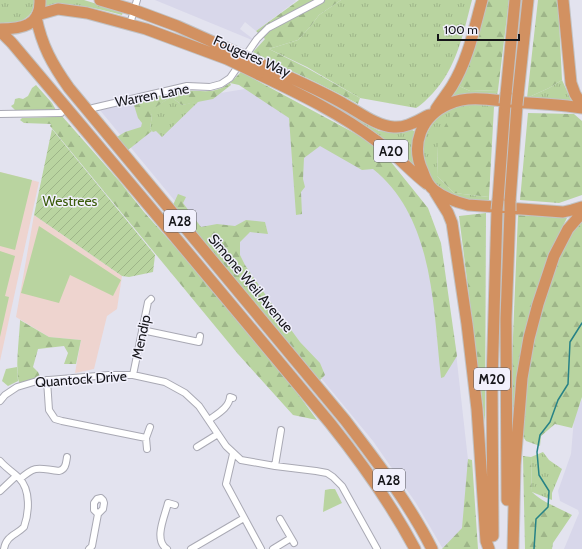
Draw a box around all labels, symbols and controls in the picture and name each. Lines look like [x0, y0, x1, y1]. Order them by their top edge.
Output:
scale bar [438, 16, 519, 42]
text: 100 m [444, 22, 478, 37]
street label: Fougeres Way [211, 31, 293, 81]
street label: Warren Lane [113, 79, 191, 111]
road number: A20 [374, 140, 408, 162]
park label: Westrees [43, 192, 98, 210]
road number: A28 [164, 210, 196, 232]
street label: Simone Weil Avenue [205, 230, 297, 336]
street label: Mendip [128, 313, 154, 361]
street label: Quantock Drive [34, 367, 128, 391]
road number: M20 [474, 368, 510, 390]
road number: A28 [373, 469, 405, 491]

